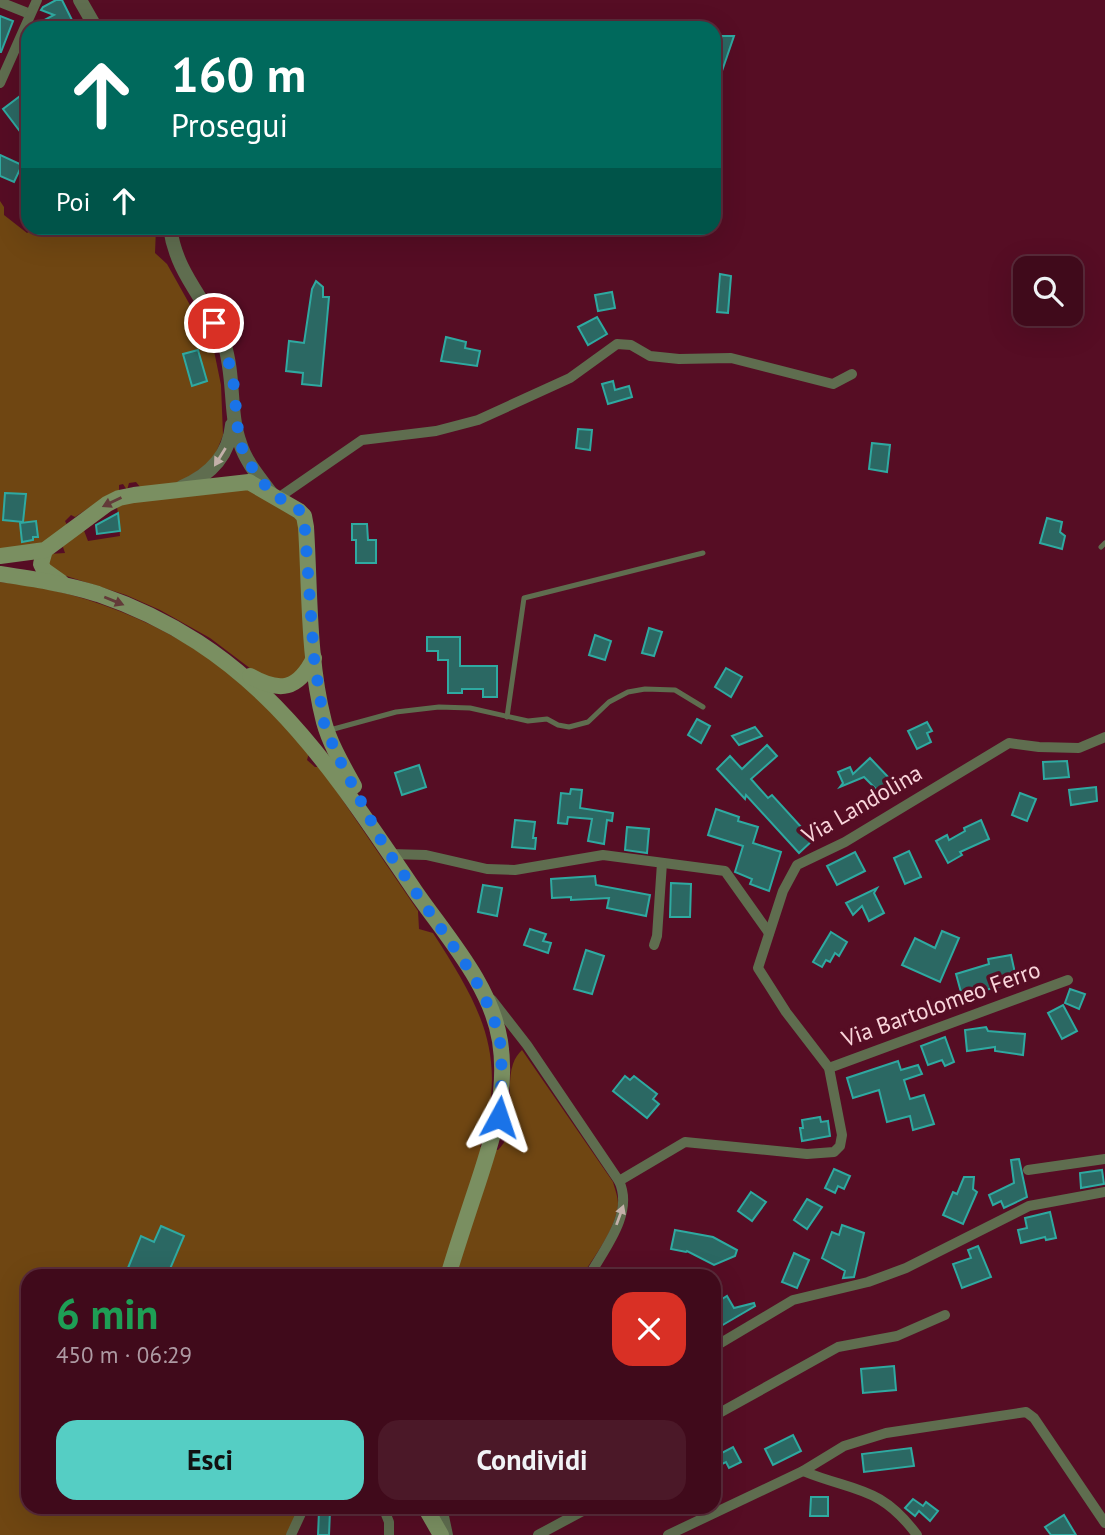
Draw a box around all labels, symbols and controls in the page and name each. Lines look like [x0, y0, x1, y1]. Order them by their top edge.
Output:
text: 160 m [171, 42, 306, 106]
icon: ahead [56, 49, 147, 140]
text: Prosegui [171, 104, 288, 146]
icon: ahead [105, 182, 143, 220]
text: Poi [56, 185, 91, 218]
map controls [1013, 256, 1083, 326]
button: search [1013, 256, 1083, 326]
pin [184, 293, 244, 353]
icon: arrive [195, 304, 233, 342]
one-way arrow [214, 447, 227, 467]
one-way arrow [102, 497, 122, 508]
one-way arrow [103, 595, 124, 606]
street label: Via Landolina [796, 758, 927, 850]
street label: Via Bartolomeo Ferro [837, 954, 1044, 1053]
position arrow [462, 1080, 536, 1154]
one-way arrow [615, 1205, 626, 1226]
text: 6 min [56, 1286, 158, 1341]
button: close [612, 1292, 686, 1366]
text: 450 m · 06:29 [56, 1340, 192, 1369]
button: Esci [56, 1420, 364, 1500]
button: Condividi [378, 1420, 686, 1500]

